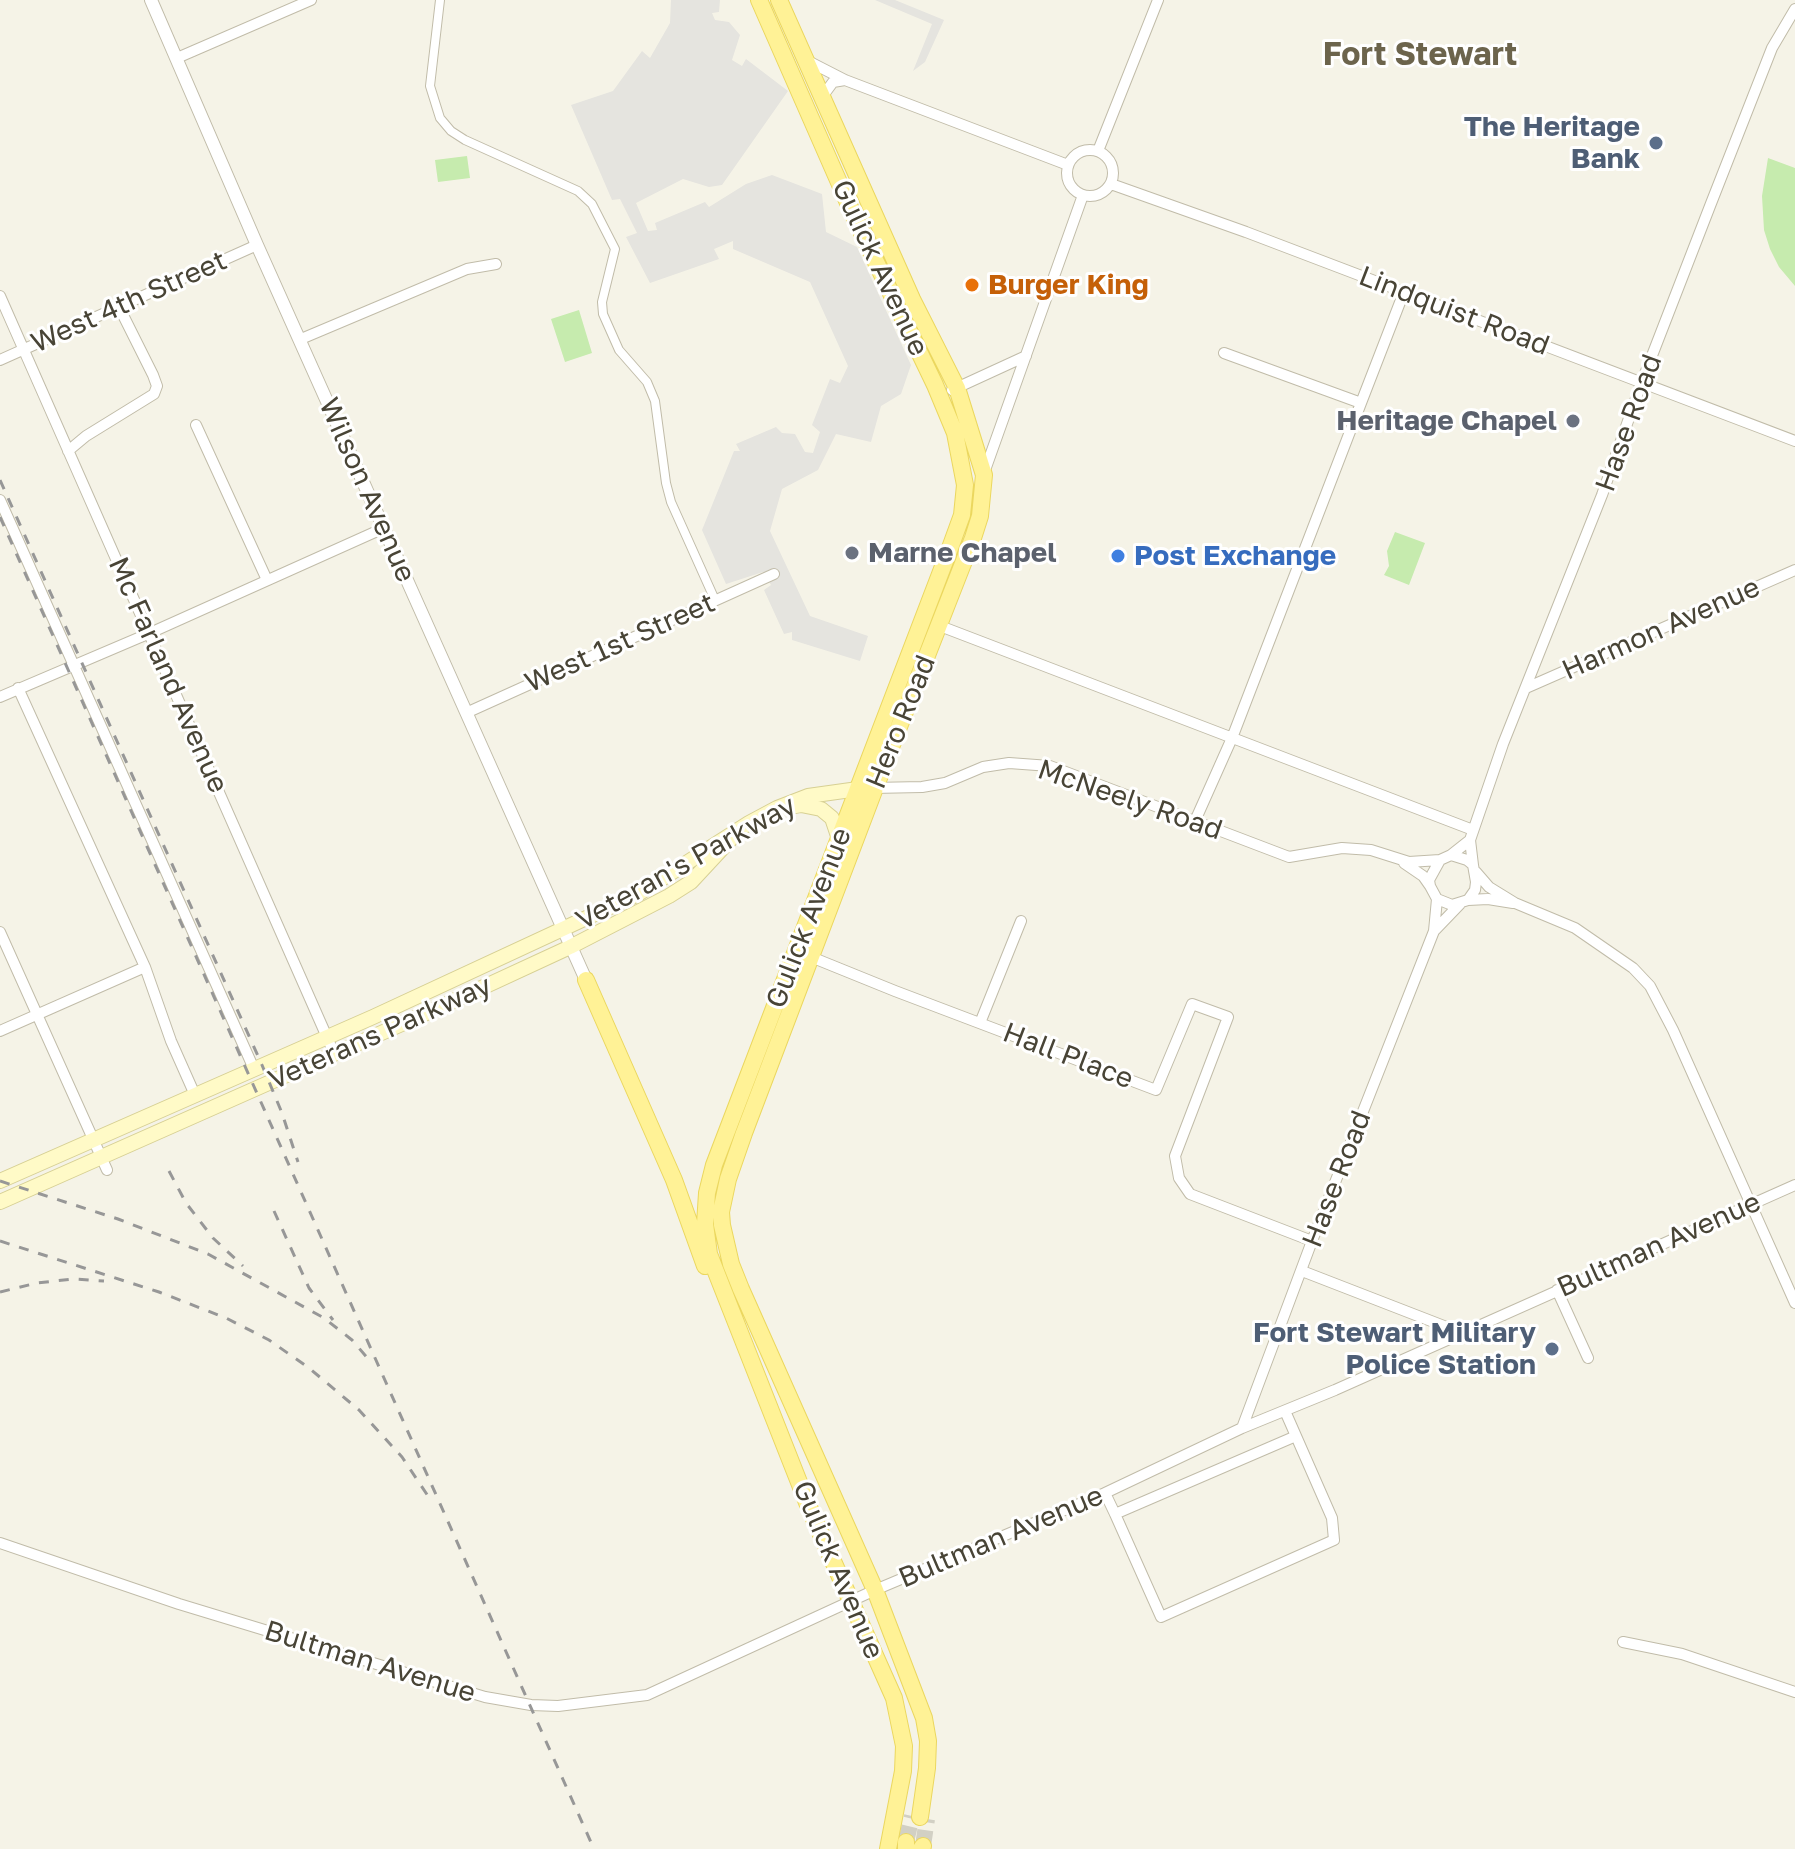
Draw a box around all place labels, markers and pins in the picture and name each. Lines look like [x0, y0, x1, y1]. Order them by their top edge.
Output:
place label: The Heritage Bank [1464, 110, 1640, 176]
marker: The Heritage Bank [1647, 134, 1665, 152]
place label: Burger King [988, 268, 1149, 302]
marker: Burger King [963, 276, 981, 294]
place label: Heritage Chapel [1336, 404, 1557, 438]
marker: Heritage Chapel [1564, 412, 1582, 430]
place label: Marne Chapel [868, 536, 1057, 570]
place label: Post Exchange [1134, 539, 1336, 573]
marker: Marne Chapel [843, 544, 861, 562]
marker: Post Exchange [1109, 547, 1127, 565]
place label: Fort Stewart Military Police Station [1253, 1316, 1536, 1382]
marker: Fort Stewart Military Police Station [1543, 1340, 1561, 1358]

